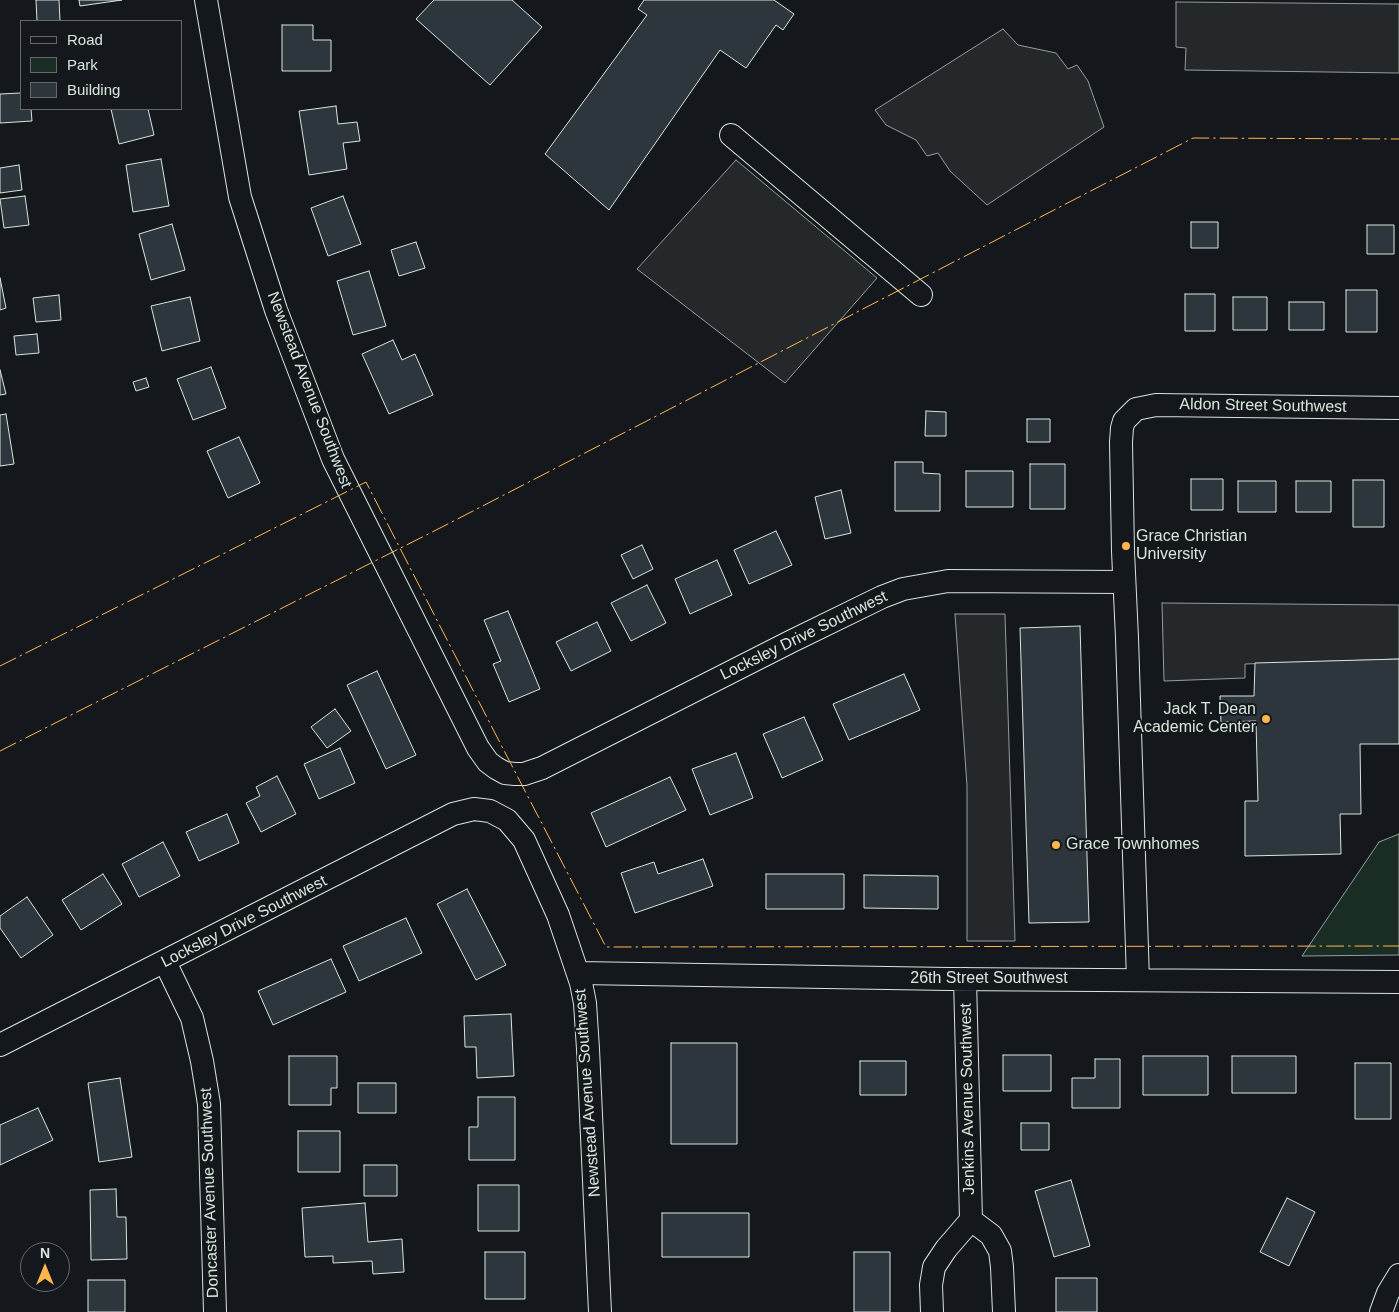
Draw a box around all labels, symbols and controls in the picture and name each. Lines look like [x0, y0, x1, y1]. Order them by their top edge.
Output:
legend [20, 20, 182, 110]
text: Road [67, 31, 103, 48]
text: Park [67, 56, 98, 73]
text: Building [67, 81, 120, 98]
street label: Newstead Avenue Southwest [263, 289, 355, 491]
street label: Aldon Street Southwest [1179, 395, 1347, 417]
place label: Grace Christian University [1136, 527, 1247, 565]
marker: Grace Christian University [1120, 540, 1132, 552]
street label: Locksley Drive Southwest [717, 587, 891, 685]
place label: Jack T. Dean Academic Center [1133, 700, 1256, 738]
marker: Jack T. Dean Academic Center [1260, 713, 1272, 725]
place label: Grace Townhomes [1066, 835, 1199, 855]
marker: Grace Townhomes [1050, 839, 1062, 851]
street label: Locksley Drive Southwest [158, 872, 330, 972]
street label: 26th Street Southwest [910, 969, 1068, 989]
street label: Newstead Avenue Southwest [571, 988, 605, 1198]
street label: Jenkins Avenue Southwest [957, 1003, 979, 1195]
street label: Doncaster Avenue Southwest [197, 1087, 223, 1299]
north arrow [20, 1242, 70, 1292]
text: N [40, 1245, 50, 1261]

